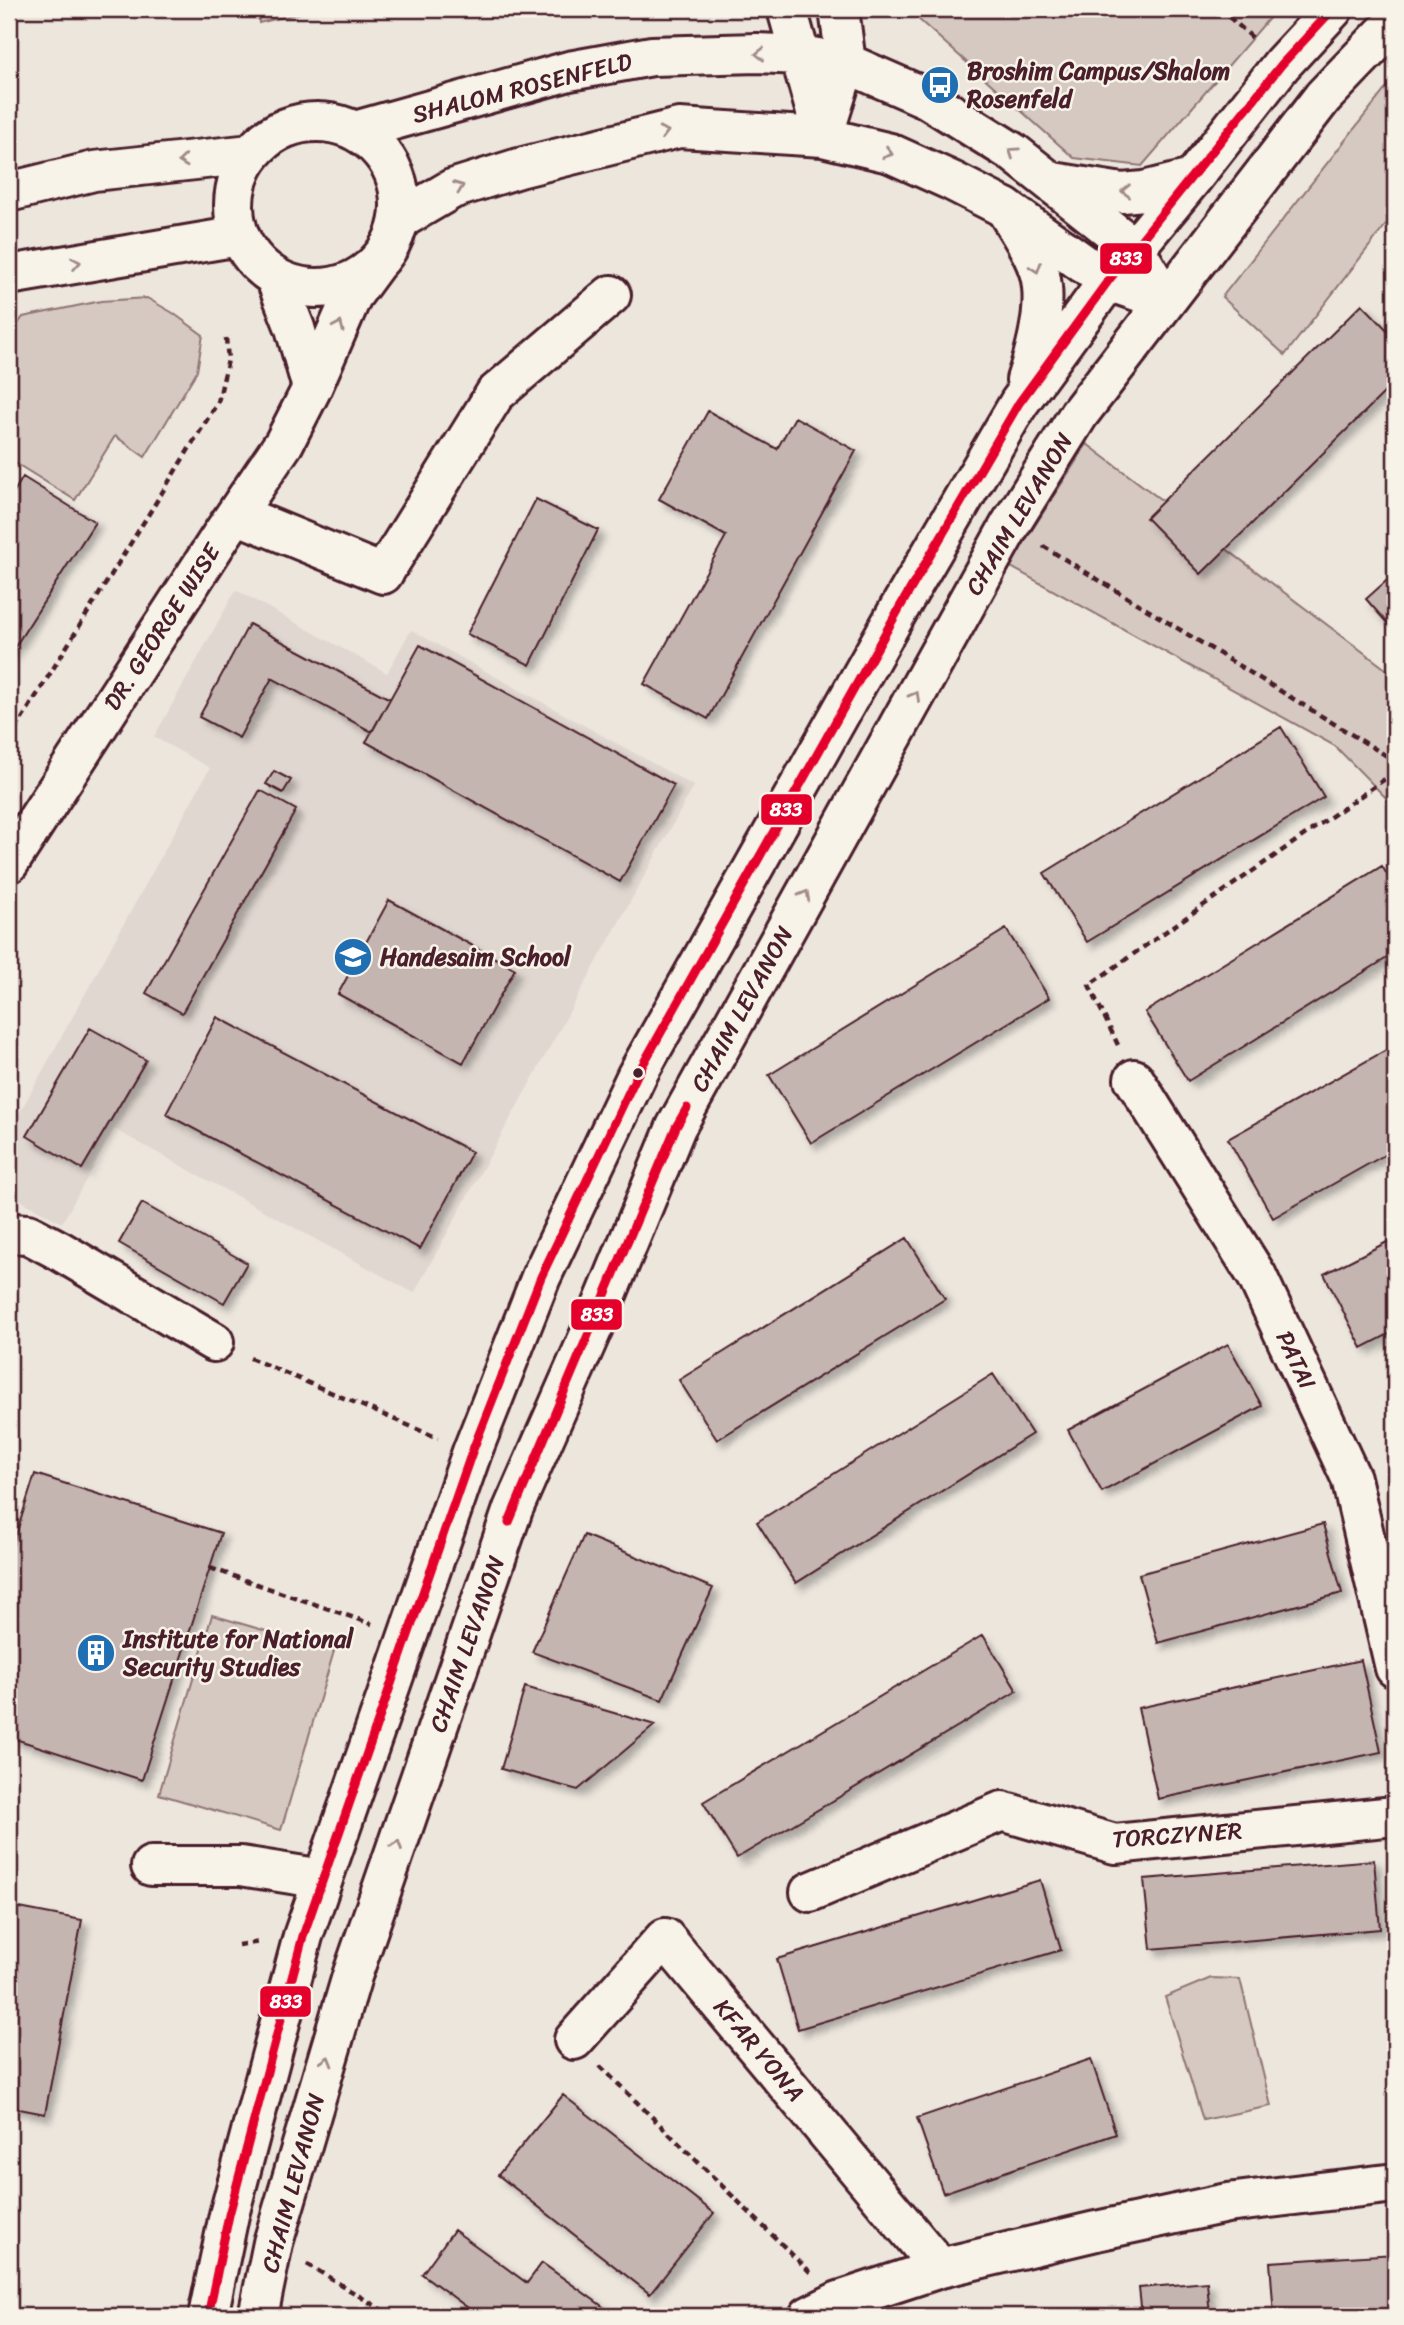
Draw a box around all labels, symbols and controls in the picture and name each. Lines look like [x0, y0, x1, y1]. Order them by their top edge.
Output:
street label: SHALOM ROSENFELD [408, 40, 637, 136]
one-way arrow [754, 46, 765, 61]
place label: Broshim Campus/Shalom Rosenfeld [966, 50, 1230, 120]
bus stop icon: Broshim Campus/Shalom Rosenfeld [919, 64, 961, 106]
one-way arrow [658, 126, 670, 140]
one-way arrow [882, 145, 894, 159]
one-way arrow [1008, 148, 1021, 160]
one-way arrow [177, 154, 189, 169]
one-way arrow [452, 182, 464, 196]
one-way arrow [1120, 184, 1131, 199]
line badge: 833 [1099, 242, 1153, 275]
text: 833 [1109, 242, 1143, 275]
one-way arrow [70, 256, 82, 271]
one-way arrow [1028, 261, 1043, 273]
one-way arrow [331, 320, 345, 333]
street label: CHAIM LEVANON [954, 424, 1085, 604]
street label: DR. GEORGE WISE [92, 533, 233, 719]
one-way arrow [907, 691, 920, 703]
line badge: 833 [760, 793, 813, 826]
text: 833 [769, 793, 803, 826]
one-way arrow [797, 890, 810, 902]
street label: CHAIM LEVANON [679, 918, 805, 1100]
school or university icon: Handesaim School [332, 936, 374, 978]
place label: Handesaim School [380, 936, 572, 978]
unlabelled marker [631, 1066, 645, 1080]
line badge: 833 [570, 1298, 623, 1331]
text: 833 [580, 1298, 614, 1331]
street label: PATAI [1264, 1323, 1328, 1397]
street label: CHAIM LEVANON [417, 1550, 517, 1738]
place label: Institute for National Security Studies [121, 1618, 354, 1688]
building icon: Institute for National Security Studies [75, 1632, 117, 1674]
street label: TORCZYNER [1111, 1809, 1244, 1860]
one-way arrow [389, 1839, 403, 1852]
line badge: 833 [259, 1985, 312, 2018]
text: 833 [269, 1985, 303, 2018]
street label: KFAR YONA [703, 1989, 815, 2111]
one-way arrow [318, 2055, 333, 2067]
street label: CHAIM LEVANON [249, 2088, 337, 2277]

